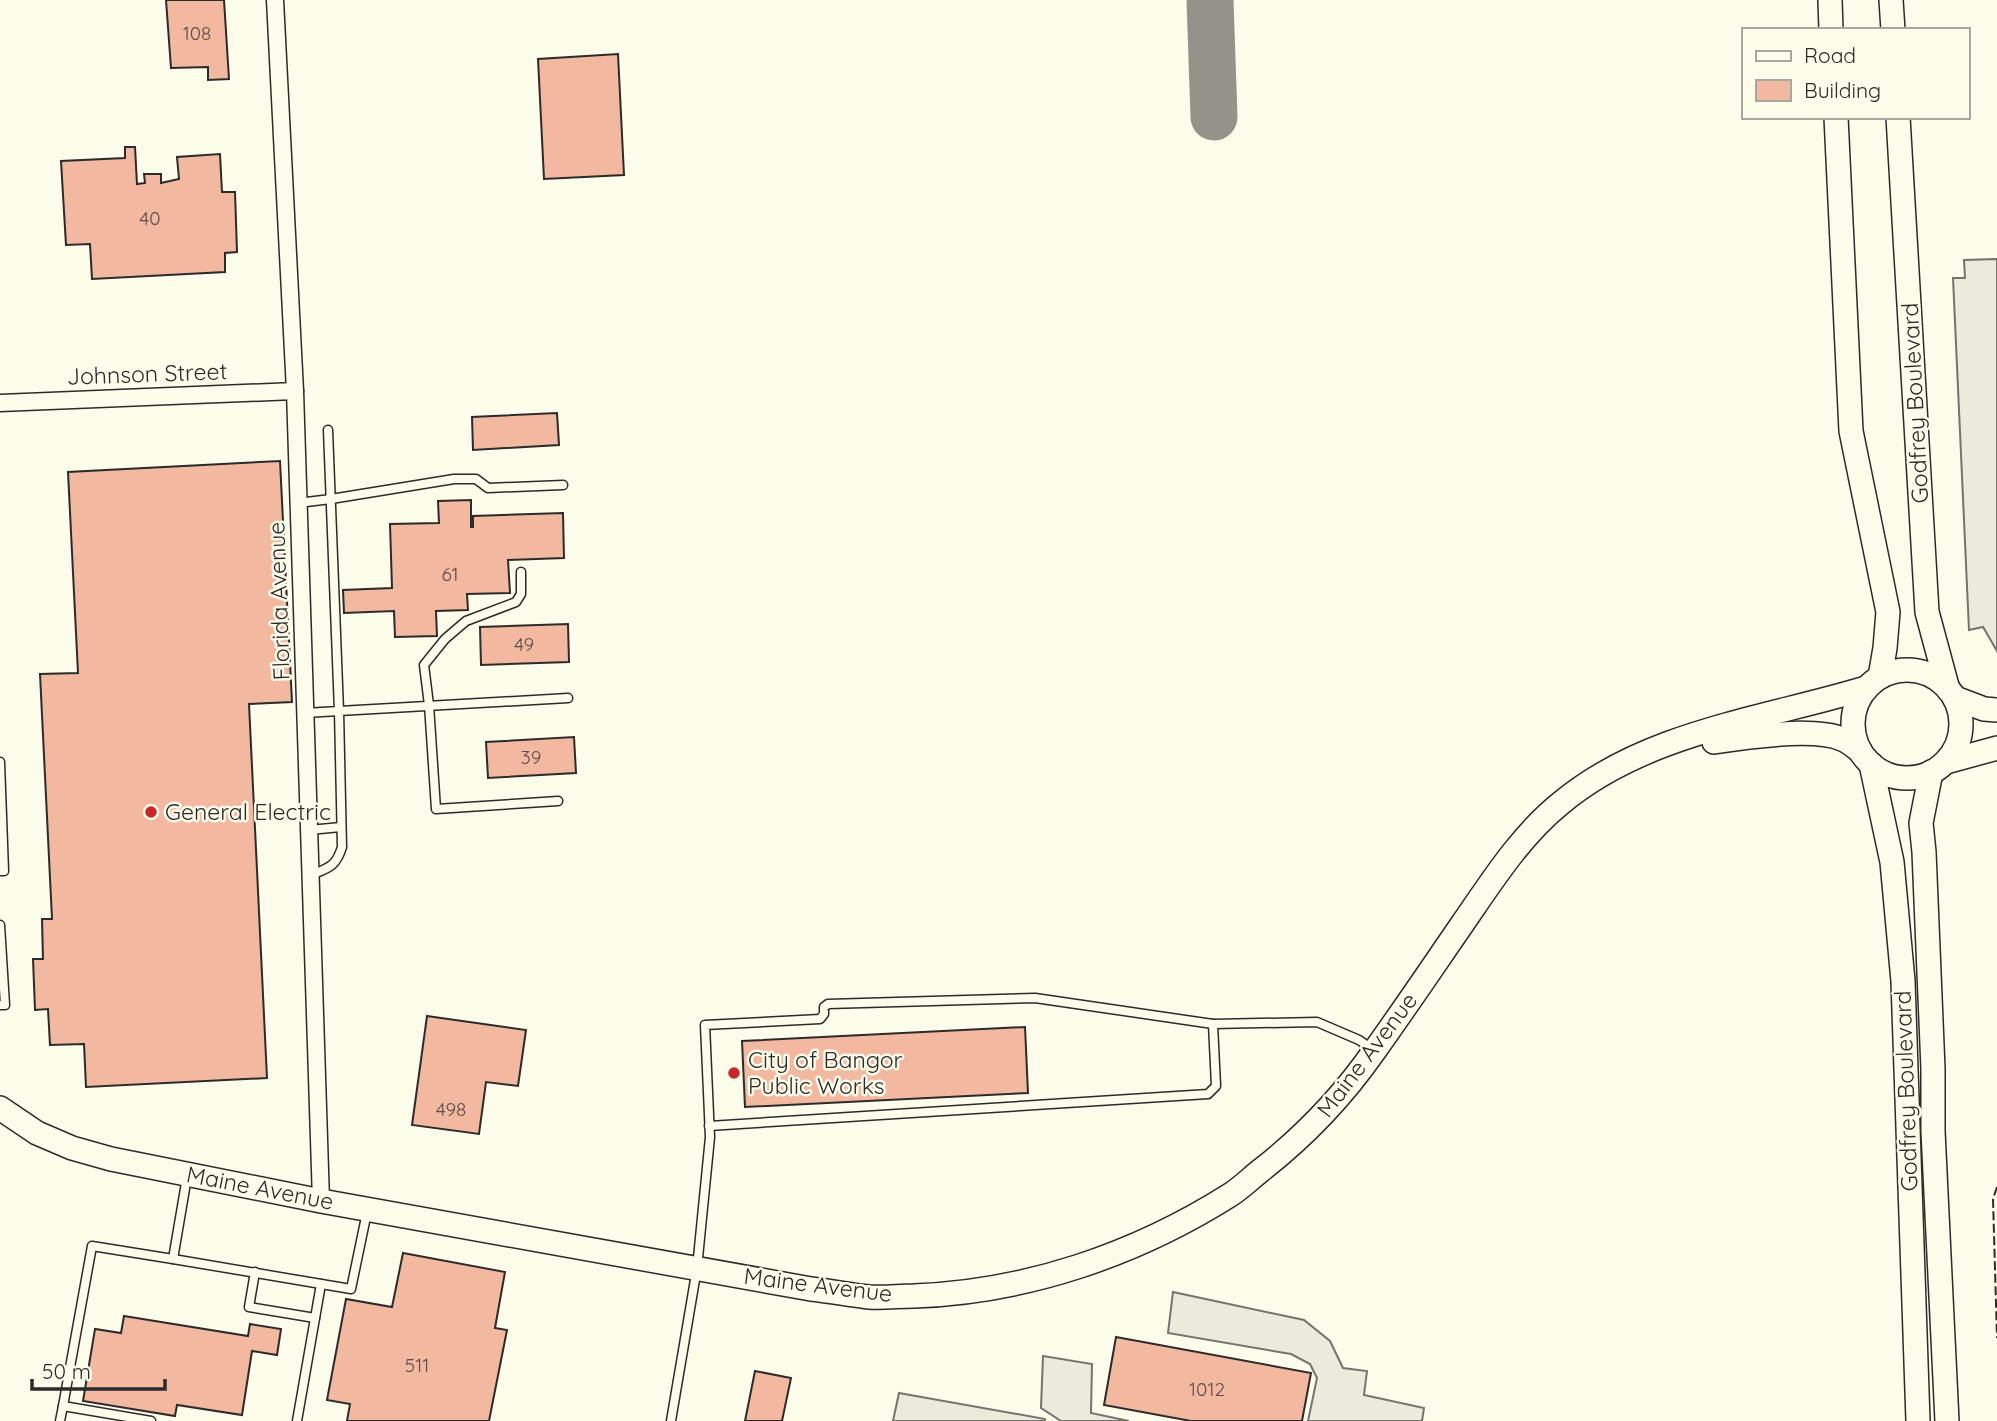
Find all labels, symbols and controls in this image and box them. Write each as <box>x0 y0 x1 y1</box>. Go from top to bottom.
house number: 108 <box>183 21 211 45</box>
legend <box>1742 28 1969 119</box>
text: Road <box>1804 42 1856 68</box>
text: Building <box>1804 77 1881 103</box>
house number: 40 <box>139 206 161 230</box>
street label: Godfrey Boulevard <box>1895 302 1934 504</box>
street label: Johnson Street <box>66 356 228 391</box>
street label: Florida Avenue <box>261 521 296 681</box>
house number: 61 <box>441 562 459 586</box>
house number: 49 <box>514 632 534 656</box>
house number: 39 <box>521 745 541 769</box>
place label: General Electric <box>165 797 331 826</box>
marker: General Electric <box>143 804 159 820</box>
street label: Maine Avenue <box>1310 986 1423 1123</box>
street label: Godfrey Boulevard <box>1888 990 1923 1192</box>
place label: City of Bangor Public Works <box>748 1045 903 1100</box>
marker: City of Bangor Public Works <box>726 1065 742 1081</box>
house number: 498 <box>436 1097 466 1121</box>
street label: Maine Avenue <box>184 1159 336 1216</box>
street label: Maine Avenue <box>742 1261 894 1308</box>
scale bar <box>32 1348 164 1392</box>
house number: 511 <box>405 1353 429 1377</box>
text: 50 m <box>42 1358 91 1384</box>
house number: 1012 <box>1189 1377 1225 1401</box>

